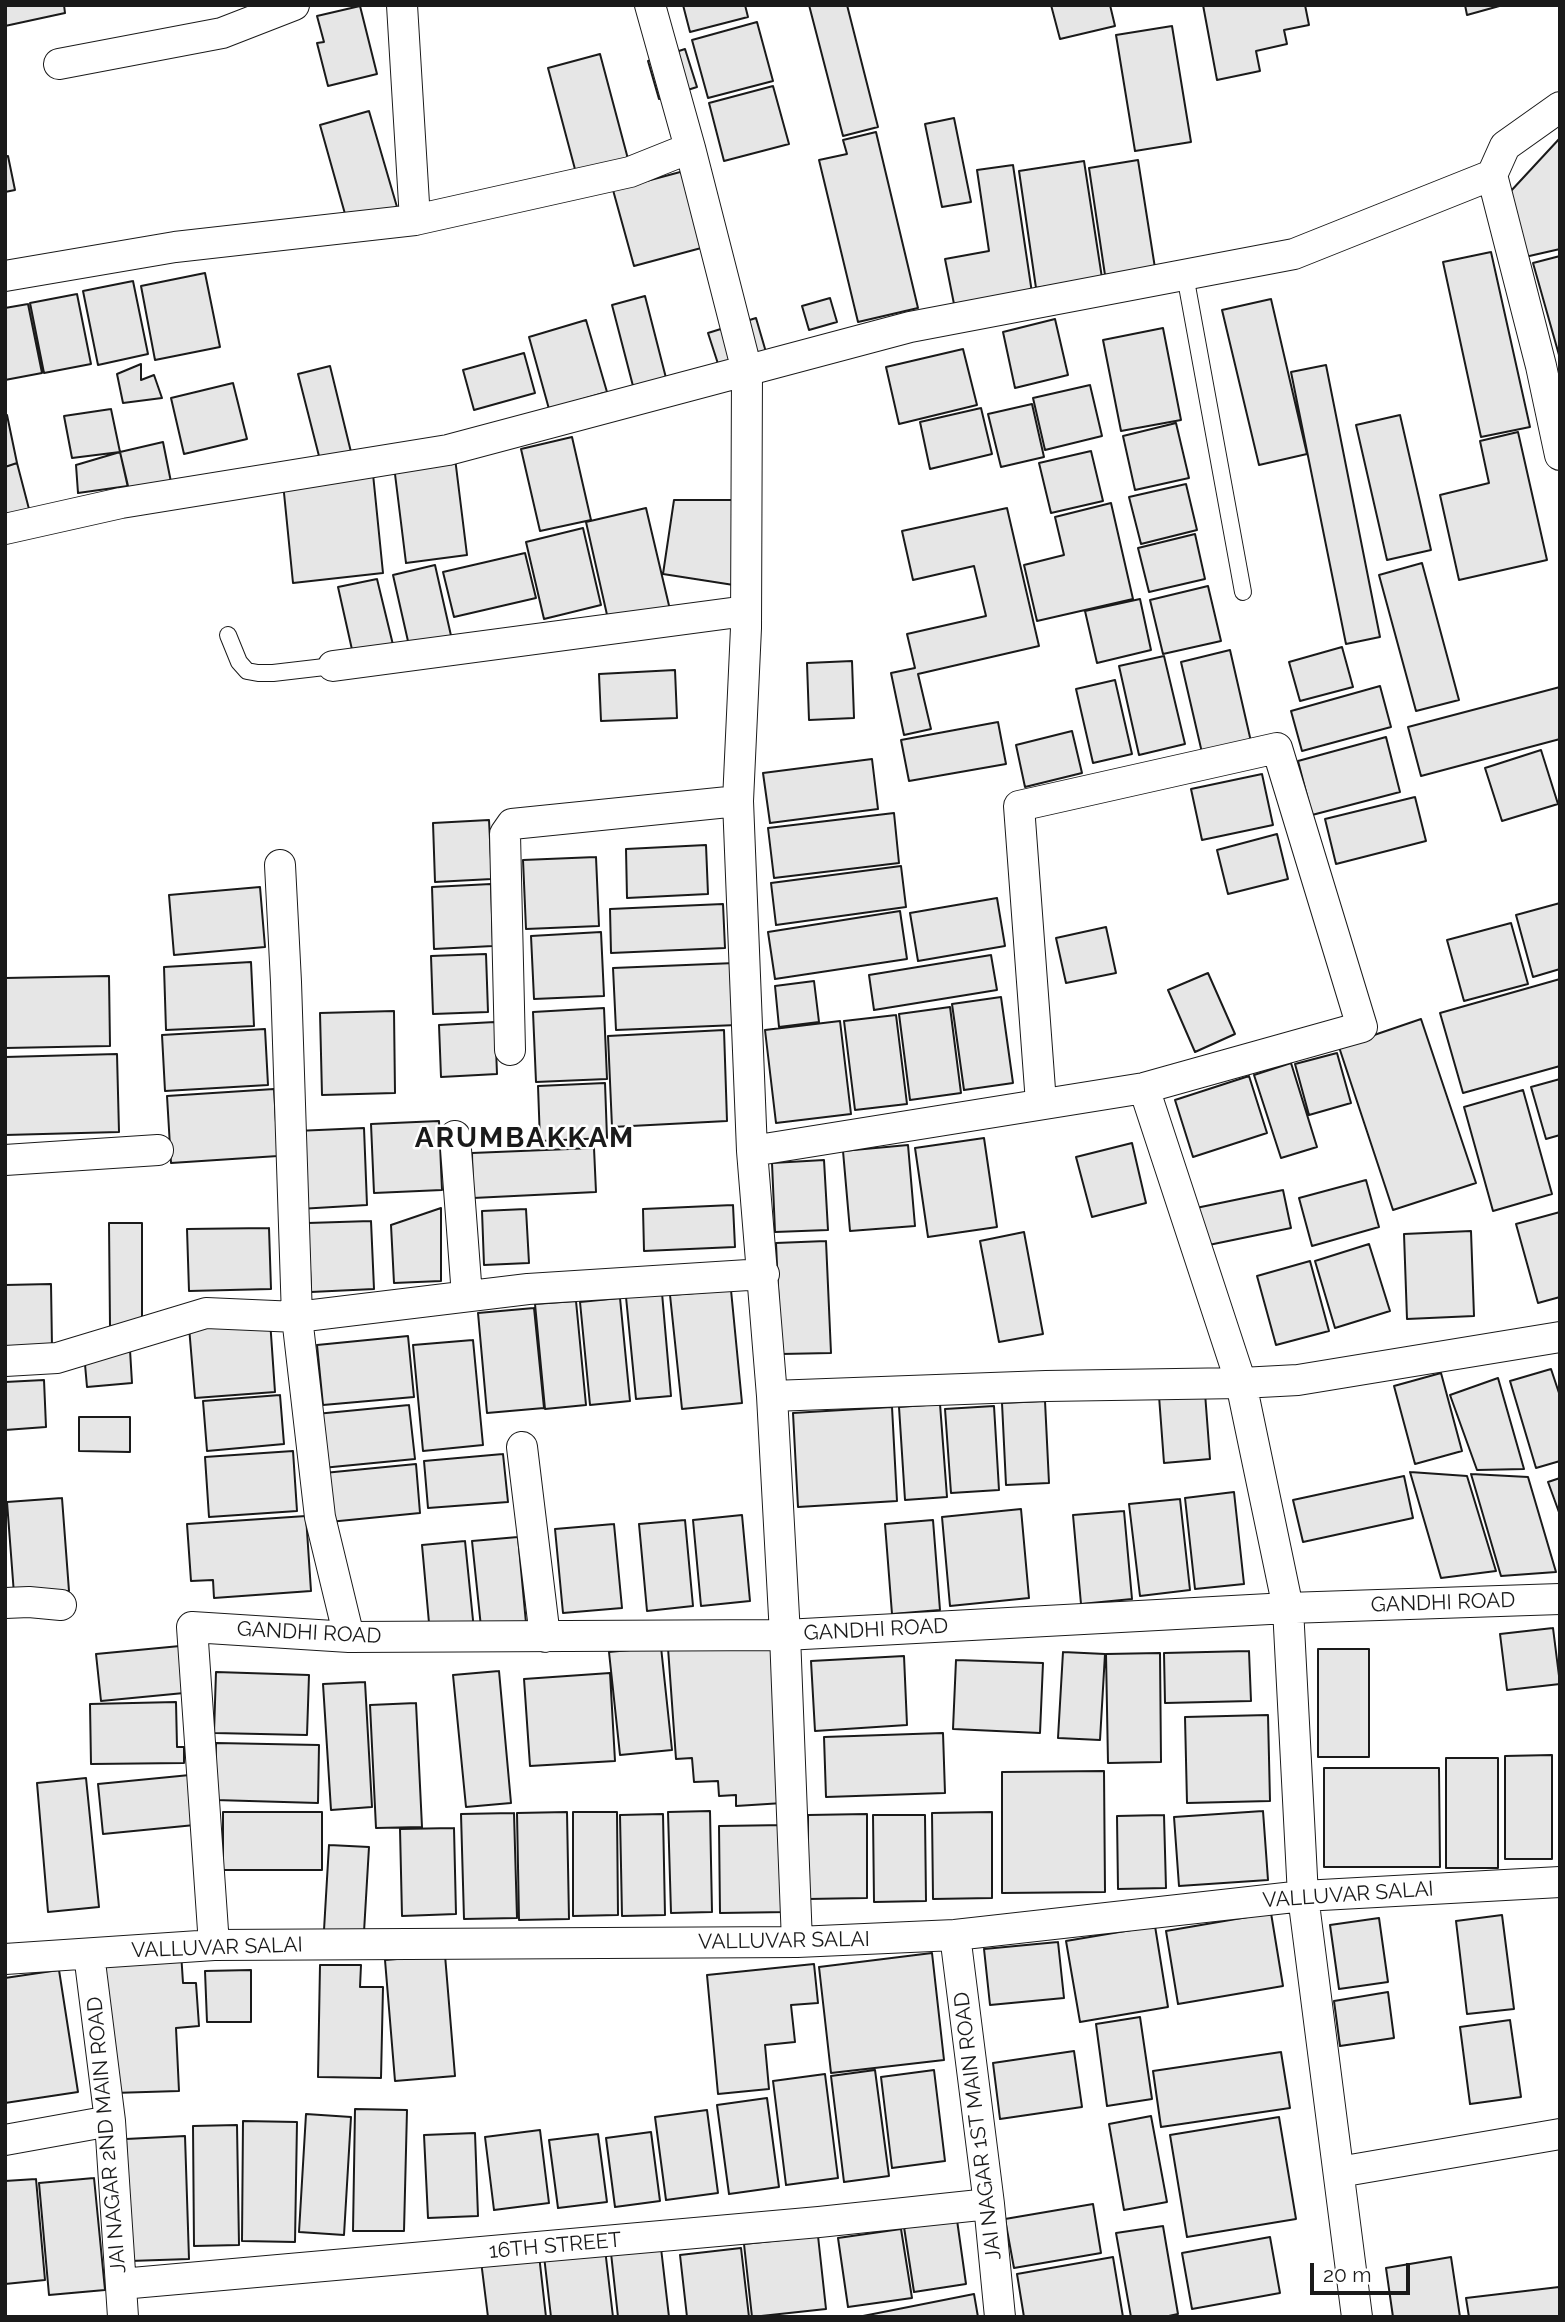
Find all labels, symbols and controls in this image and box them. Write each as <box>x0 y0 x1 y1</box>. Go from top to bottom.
district label: ARUMBAKKAM <box>416 1122 634 1156</box>
street label: GANDHI ROAD <box>1370 1588 1516 1618</box>
street label: GANDHI ROAD <box>803 1614 949 1646</box>
street label: GANDHI ROAD <box>236 1617 382 1649</box>
street label: VALLUVAR SALAI <box>1262 1876 1434 1914</box>
street label: VALLUVAR SALAI <box>698 1927 870 1955</box>
street label: VALLUVAR SALAI <box>131 1932 303 1964</box>
street label: JAI NAGAR 1ST MAIN ROAD <box>949 1990 1007 2262</box>
street label: JAI NAGAR 2ND MAIN ROAD <box>82 1996 132 2274</box>
street label: 16TH STREET <box>488 2228 622 2264</box>
scale bar <box>1313 2248 1413 2292</box>
text: 20 m <box>1323 2262 1371 2287</box>

